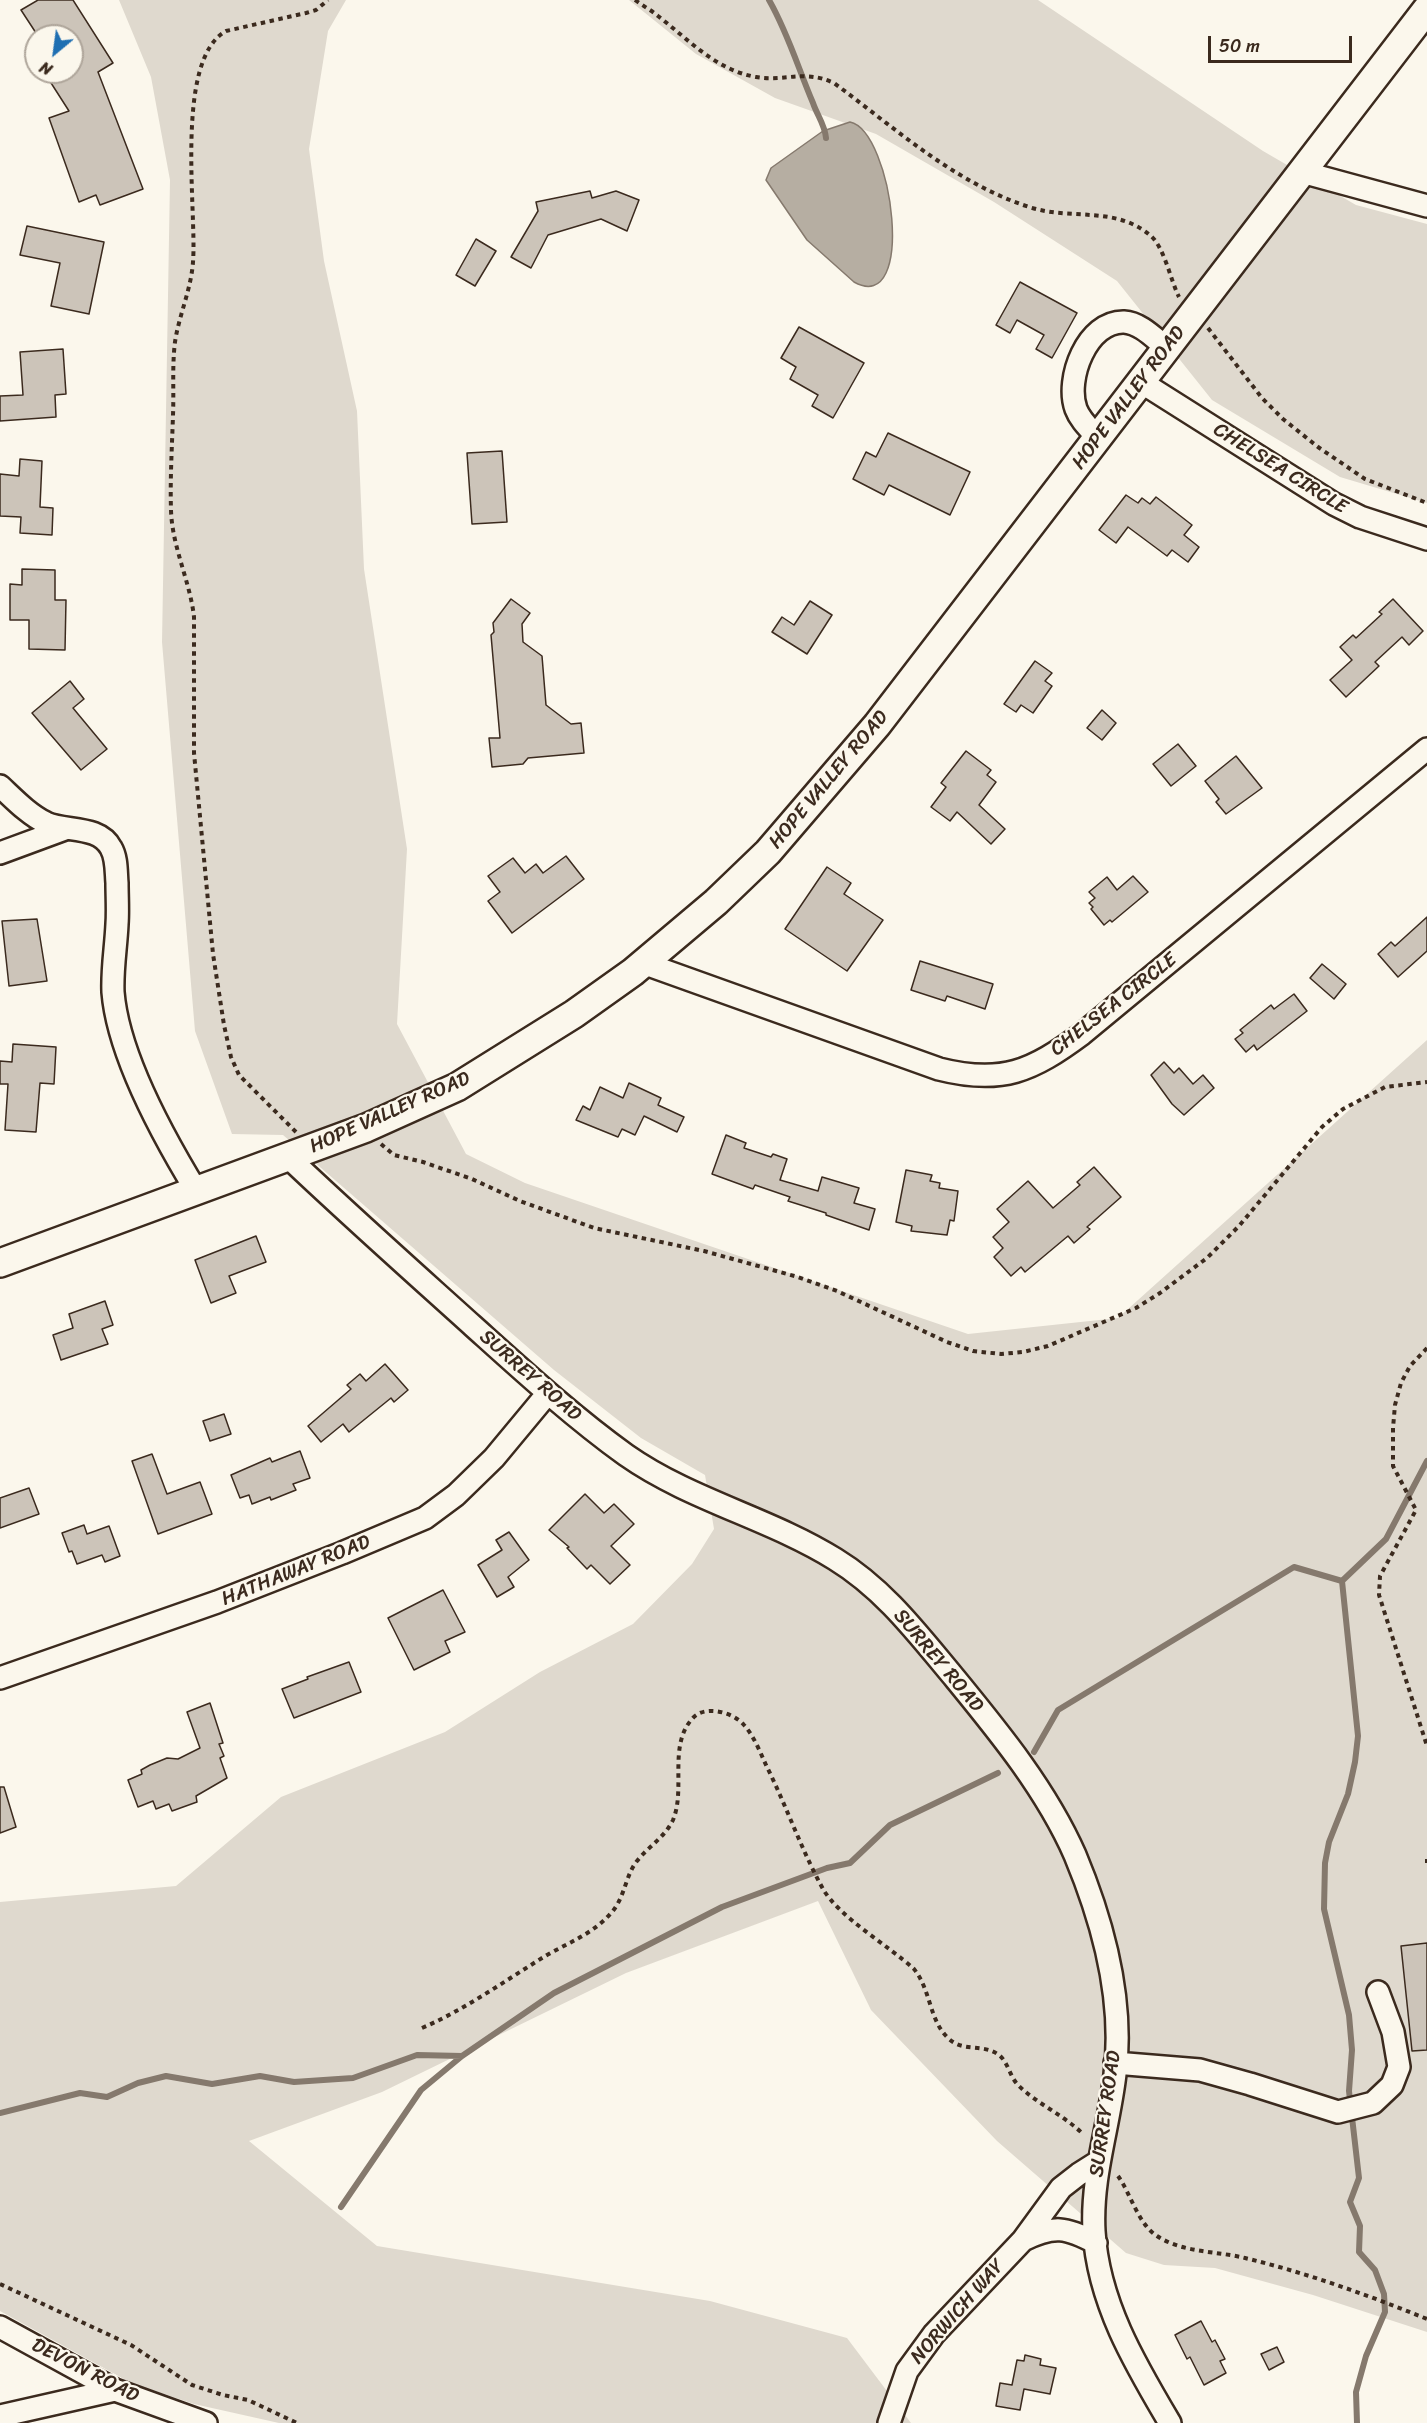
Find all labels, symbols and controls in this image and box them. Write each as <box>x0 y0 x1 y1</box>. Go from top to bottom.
north arrow <box>24 24 84 84</box>
scale bar <box>1211 24 1355 62</box>
text: 50 m <box>1219 30 1260 62</box>
text: N <box>34 53 58 84</box>
street label: HOPE VALLEY ROAD <box>1067 322 1191 474</box>
street label: CHELSEA CIRCLE <box>1208 418 1352 520</box>
street label: HOPE VALLEY ROAD <box>764 706 894 854</box>
street label: CHELSEA CIRCLE <box>1046 948 1182 1062</box>
street label: HOPE VALLEY ROAD <box>306 1067 474 1159</box>
street label: SURREY ROAD <box>474 1325 586 1427</box>
street label: HATHAWAY ROAD <box>218 1530 374 1612</box>
street label: SURREY ROAD <box>888 1605 988 1717</box>
street label: SURREY ROAD <box>1085 2049 1127 2179</box>
street label: NORWICH WAY <box>906 2255 1010 2369</box>
street label: DEVON ROAD <box>27 2334 143 2408</box>

